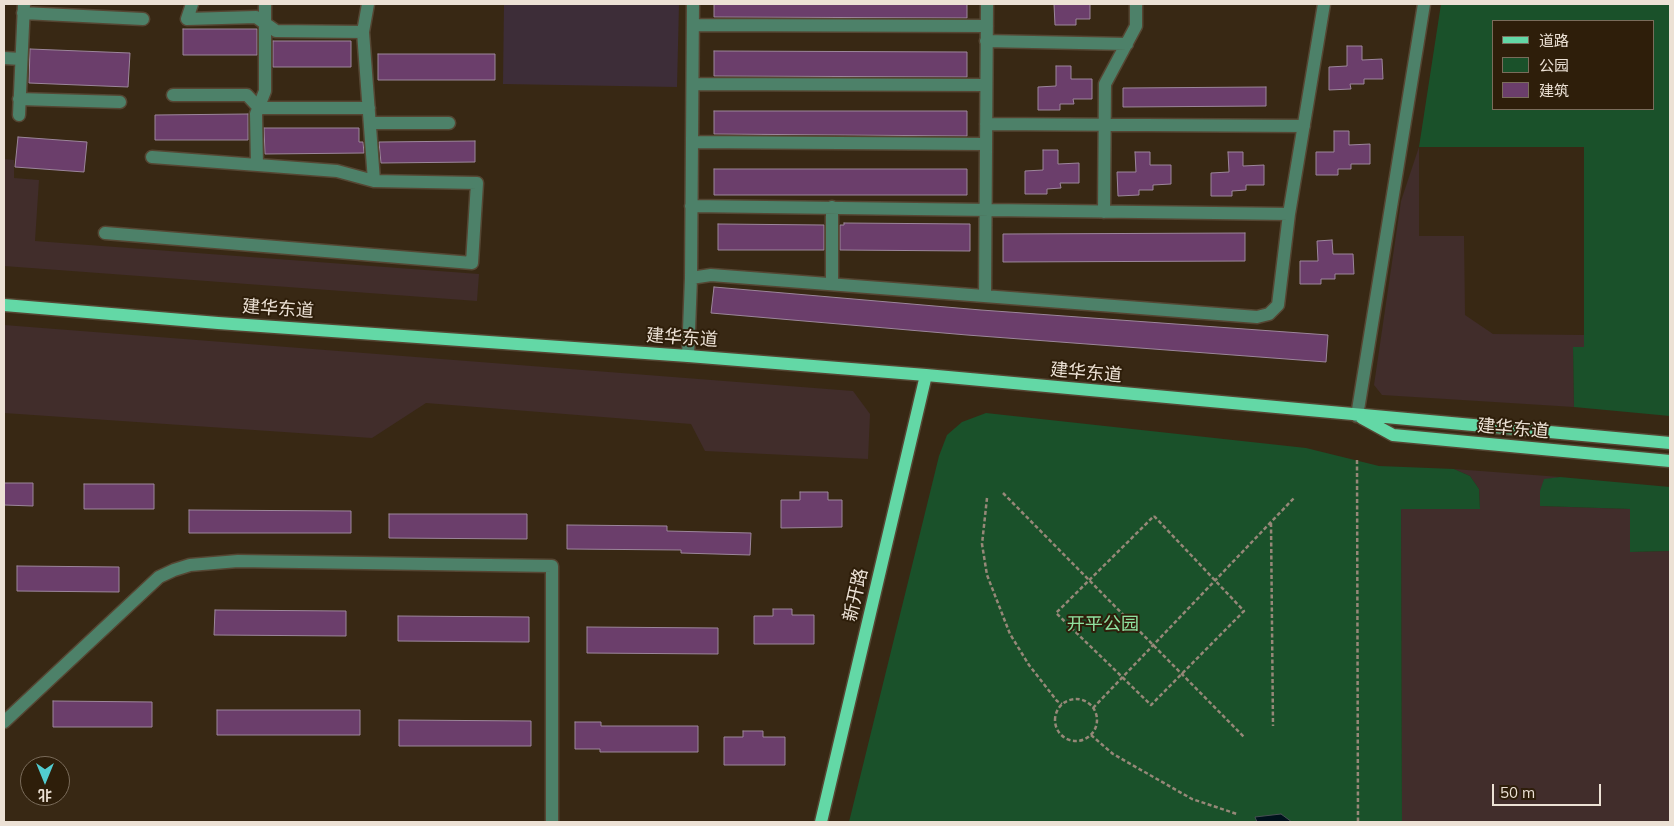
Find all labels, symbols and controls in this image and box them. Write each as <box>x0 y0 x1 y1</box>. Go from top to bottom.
legend <box>1492 20 1654 110</box>
text: 道路 <box>1539 31 1569 50</box>
text: 公园 <box>1539 56 1569 75</box>
text: 建筑 <box>1539 81 1569 100</box>
street label: 建华东道 <box>241 296 315 322</box>
street label: 建华东道 <box>645 325 719 351</box>
street label: 建华东道 <box>1049 359 1123 387</box>
street label: 建华东道 <box>1476 415 1550 443</box>
street label: 新开路 <box>839 566 873 624</box>
park label: 开平公园 <box>1067 614 1139 636</box>
north arrow <box>20 756 70 806</box>
scale bar <box>1494 774 1603 806</box>
text: 50 m <box>1500 783 1535 802</box>
text: 北 <box>38 786 52 804</box>

